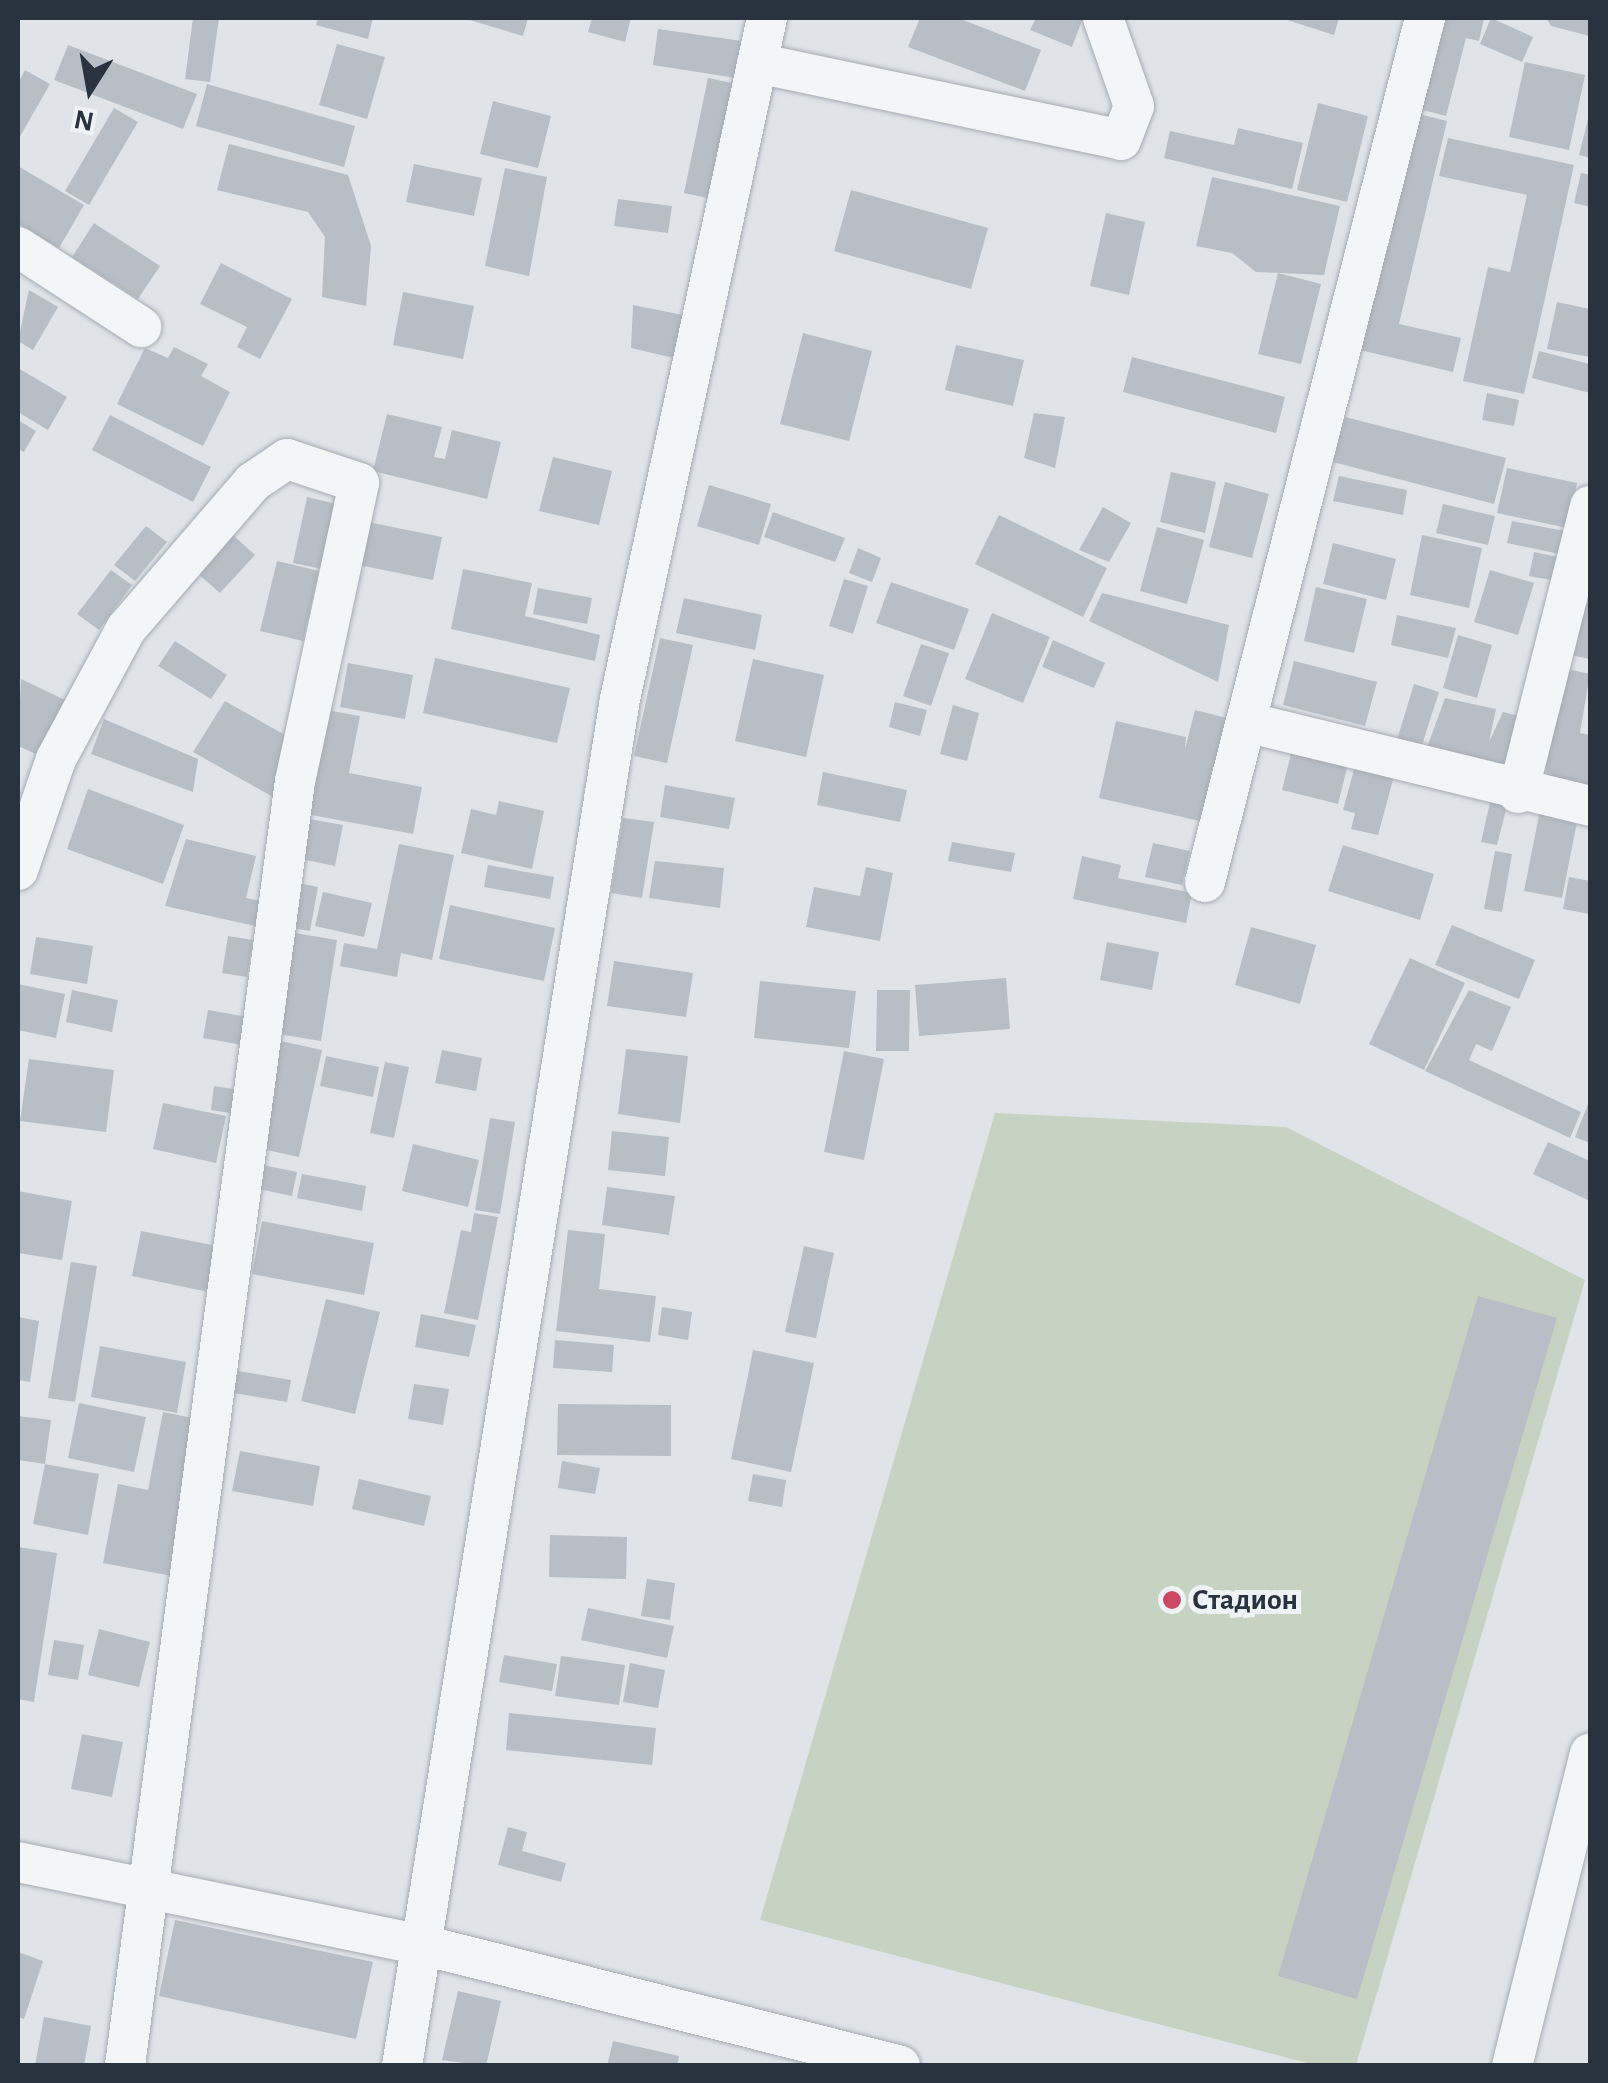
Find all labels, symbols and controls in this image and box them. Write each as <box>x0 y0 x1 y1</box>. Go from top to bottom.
north arrow <box>40 40 140 140</box>
text: N <box>72 104 97 135</box>
place label: Стадион <box>1192 1582 1298 1618</box>
marker: Стадион <box>1161 1589 1183 1611</box>

